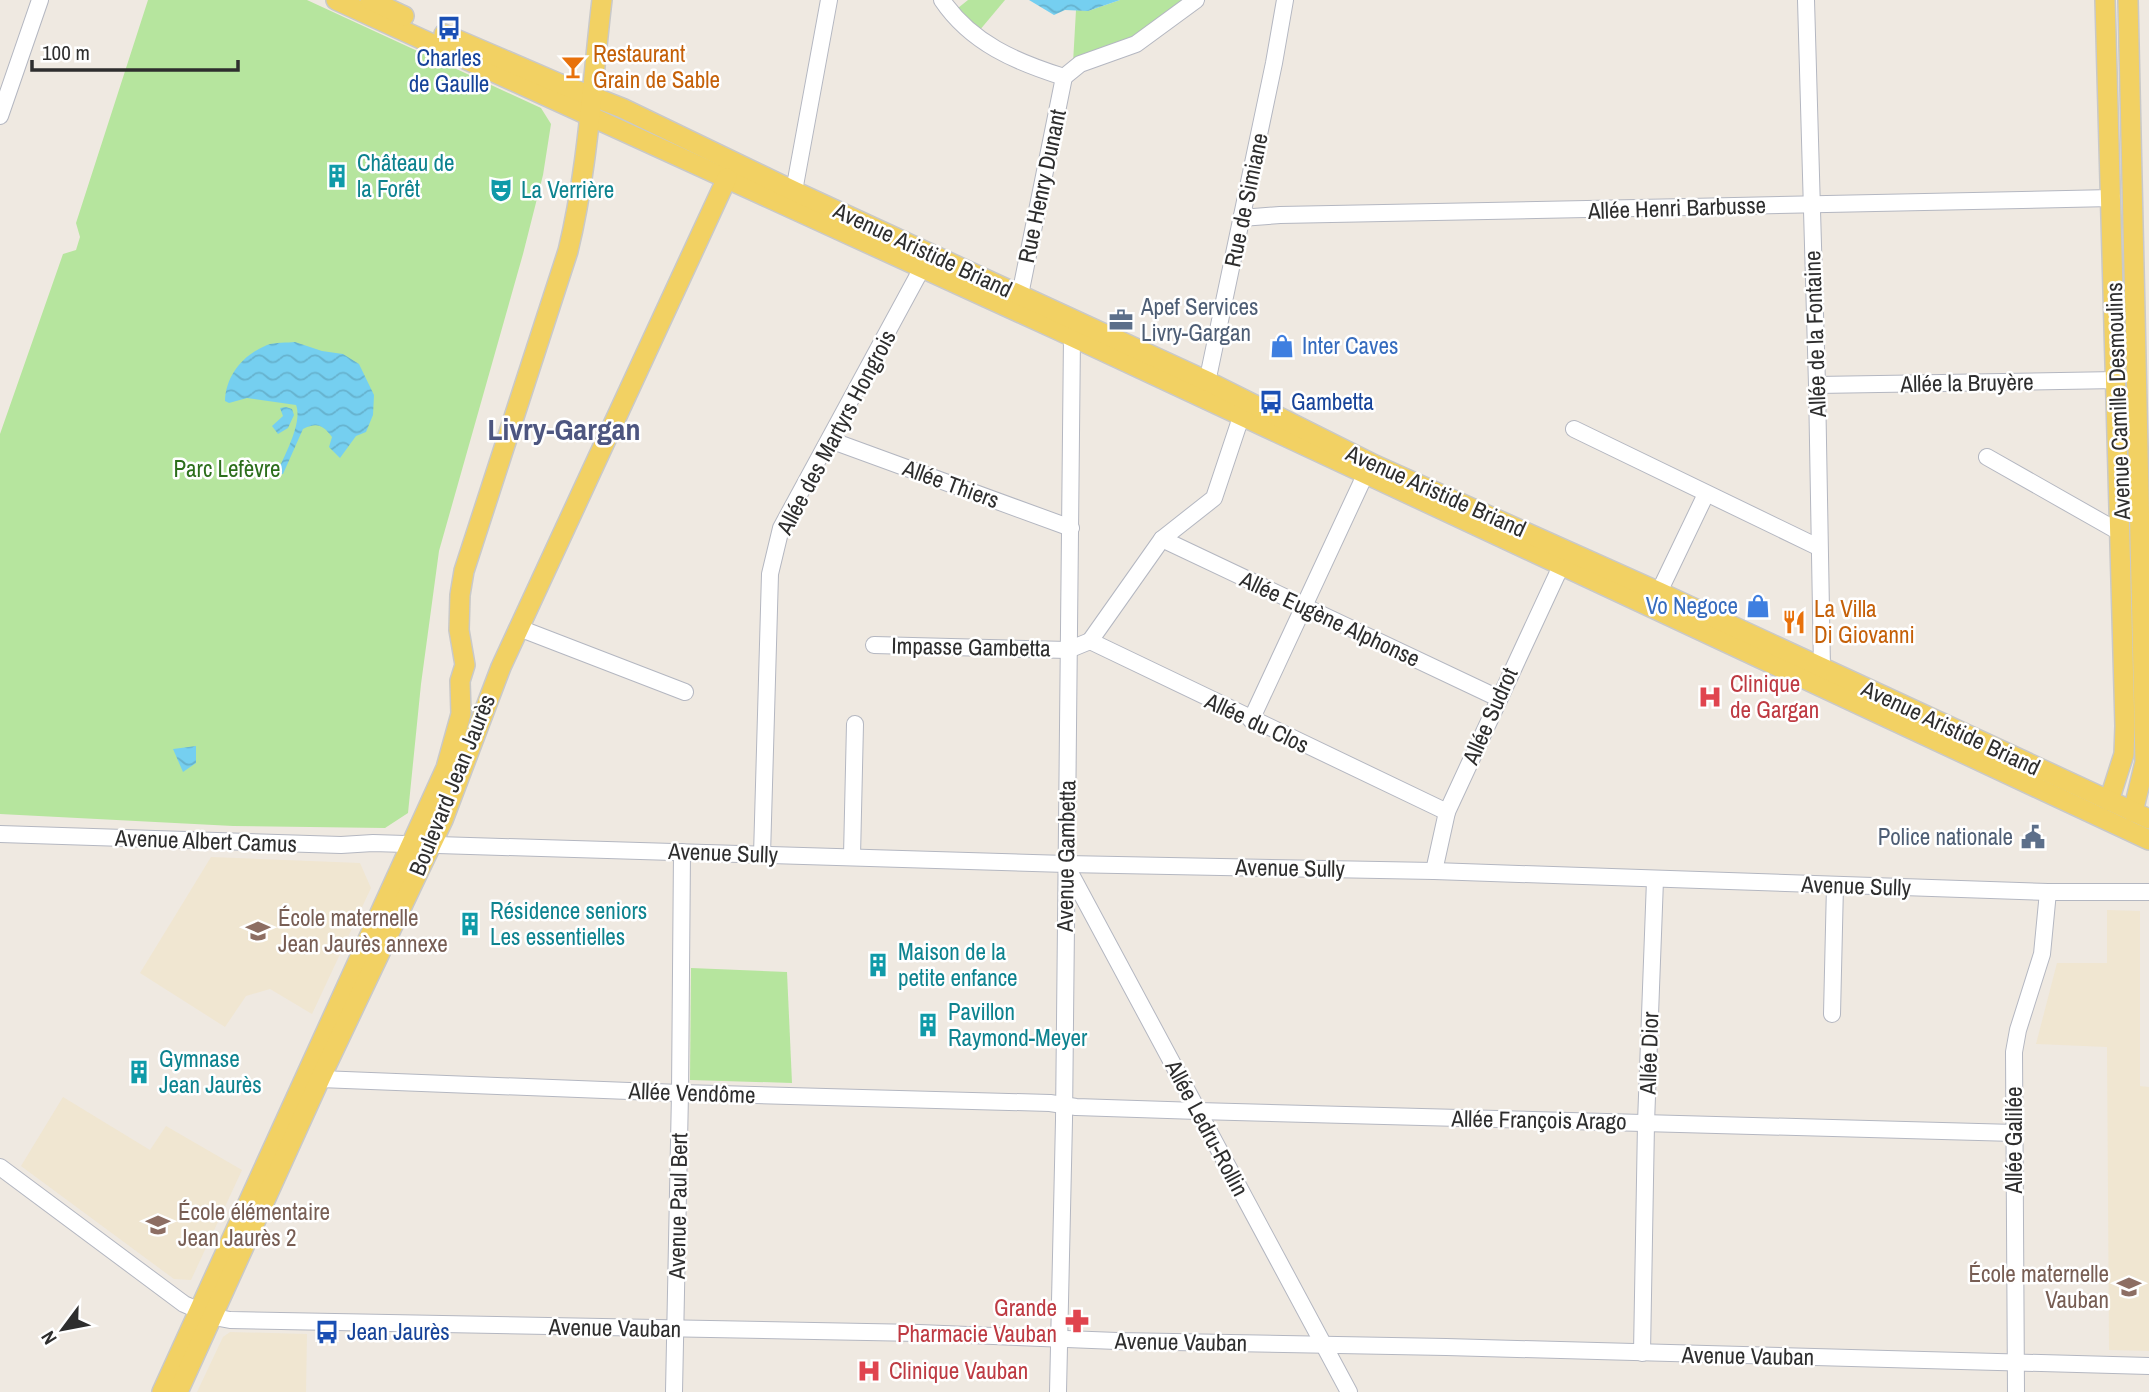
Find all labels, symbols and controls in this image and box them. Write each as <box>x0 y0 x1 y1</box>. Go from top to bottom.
bus stop icon: Charles de Gaulle <box>435 14 463 42</box>
scale bar <box>32 28 238 72</box>
text: 100 m <box>42 38 90 67</box>
place label: Restaurant Grain de Sable <box>593 38 720 95</box>
place label: Charles de Gaulle <box>409 42 489 99</box>
bar icon: Restaurant Grain de Sable <box>559 53 587 81</box>
street label: Rue Henry Dunant <box>1010 106 1073 266</box>
street label: Rue de Simiane <box>1216 130 1275 270</box>
place label: Château de la Forêt <box>357 147 455 204</box>
building icon: Château de la Forêt <box>323 162 351 190</box>
place label: La Verrière <box>521 174 614 205</box>
theatre icon: La Verrière <box>487 176 515 204</box>
street label: Allée Henri Barbusse <box>1586 189 1767 226</box>
street label: Avenue Aristide Briand <box>828 194 1018 305</box>
street label: Allée de la Fontaine <box>1796 250 1833 419</box>
street label: Avenue Camille Desmoulins <box>2098 282 2137 521</box>
place label: Apef Services Livry-Gargan <box>1140 291 1258 348</box>
office icon: Apef Services Livry-Gargan <box>1107 306 1135 334</box>
street label: Allée des Martyrs Hongrois <box>768 324 903 540</box>
place label: Inter Caves <box>1302 330 1398 361</box>
shop icon: Inter Caves <box>1268 332 1296 360</box>
street label: Allée la Bruyère <box>1899 366 2034 399</box>
place label: Gambetta <box>1291 386 1374 417</box>
bus stop icon: Gambetta <box>1257 388 1285 416</box>
district label: Livry-Gargan <box>487 409 641 449</box>
street label: Avenue Aristide Briand <box>1341 437 1531 544</box>
street label: Allée Thiers <box>898 451 1004 515</box>
park label: Parc Lefèvre <box>174 453 280 484</box>
street label: Allée Eugène Alphonse <box>1234 563 1425 674</box>
place label: Vo Negoce <box>1646 590 1738 621</box>
shop icon: Vo Negoce <box>1744 592 1772 620</box>
place label: La Villa Di Giovanni <box>1814 593 1915 650</box>
restaurant icon: La Villa Di Giovanni <box>1780 608 1808 636</box>
street label: Impasse Gambetta <box>891 630 1051 663</box>
street label: Allée Sudrot <box>1454 663 1525 770</box>
place label: Clinique de Gargan <box>1730 668 1819 725</box>
street label: Avenue Aristide Briand <box>1856 672 2046 783</box>
hospital icon: Clinique de Gargan <box>1696 683 1724 711</box>
street label: Allée du Clos <box>1199 685 1314 760</box>
street label: Boulevard Jean Jaurès <box>401 690 502 880</box>
street label: Avenue Gambetta <box>1049 779 1082 933</box>
place label: Police nationale <box>1878 821 2013 852</box>
street label: Avenue Albert Camus <box>113 822 298 859</box>
public building icon: Police nationale <box>2019 823 2047 851</box>
street label: Avenue Sully <box>667 835 779 870</box>
street label: Avenue Sully <box>1234 851 1346 884</box>
street label: Avenue Sully <box>1800 868 1912 903</box>
place label: Résidence seniors Les essentielles <box>490 895 647 952</box>
place label: École maternelle Jean Jaurès annexe <box>278 902 448 959</box>
building icon: Résidence seniors Les essentielles <box>456 910 484 938</box>
school or university icon: École maternelle Jean Jaurès annexe <box>244 917 272 945</box>
place label: Maison de la petite enfance <box>898 936 1018 993</box>
building icon: Maison de la petite enfance <box>864 951 892 979</box>
place label: Pavillon Raymond-Meyer <box>948 996 1088 1053</box>
street label: Allée Dior <box>1632 1010 1665 1096</box>
building icon: Pavillon Raymond-Meyer <box>914 1011 942 1039</box>
place label: Gymnase Jean Jaurès <box>159 1043 262 1100</box>
street label: Allée Ledru-Rollin <box>1158 1053 1256 1201</box>
building icon: Gymnase Jean Jaurès <box>125 1058 153 1086</box>
street label: Allée Vendôme <box>627 1075 756 1110</box>
street label: Allée Galilée <box>1998 1087 2029 1194</box>
street label: Allée François Arago <box>1450 1102 1627 1137</box>
street label: Avenue Paul Bert <box>661 1132 694 1280</box>
place label: École élémentaire Jean Jaurès 2 <box>178 1196 330 1253</box>
school or university icon: École élémentaire Jean Jaurès 2 <box>144 1211 172 1239</box>
place label: École maternelle Vauban <box>1969 1258 2109 1315</box>
school or university icon: École maternelle Vauban <box>2115 1273 2143 1301</box>
place label: Grande Pharmacie Vauban <box>897 1292 1057 1349</box>
north arrow <box>28 1294 98 1364</box>
pharmacy icon: Grande Pharmacie Vauban <box>1063 1307 1091 1335</box>
street label: Avenue Vauban <box>547 1311 682 1344</box>
place label: Jean Jaurès <box>347 1316 450 1347</box>
bus stop icon: Jean Jaurès <box>313 1318 341 1346</box>
street label: Avenue Vauban <box>1113 1325 1248 1358</box>
text: N <box>35 1326 63 1350</box>
street label: Avenue Vauban <box>1680 1339 1815 1372</box>
place label: Clinique Vauban <box>889 1355 1028 1386</box>
hospital icon: Clinique Vauban <box>855 1357 883 1385</box>

